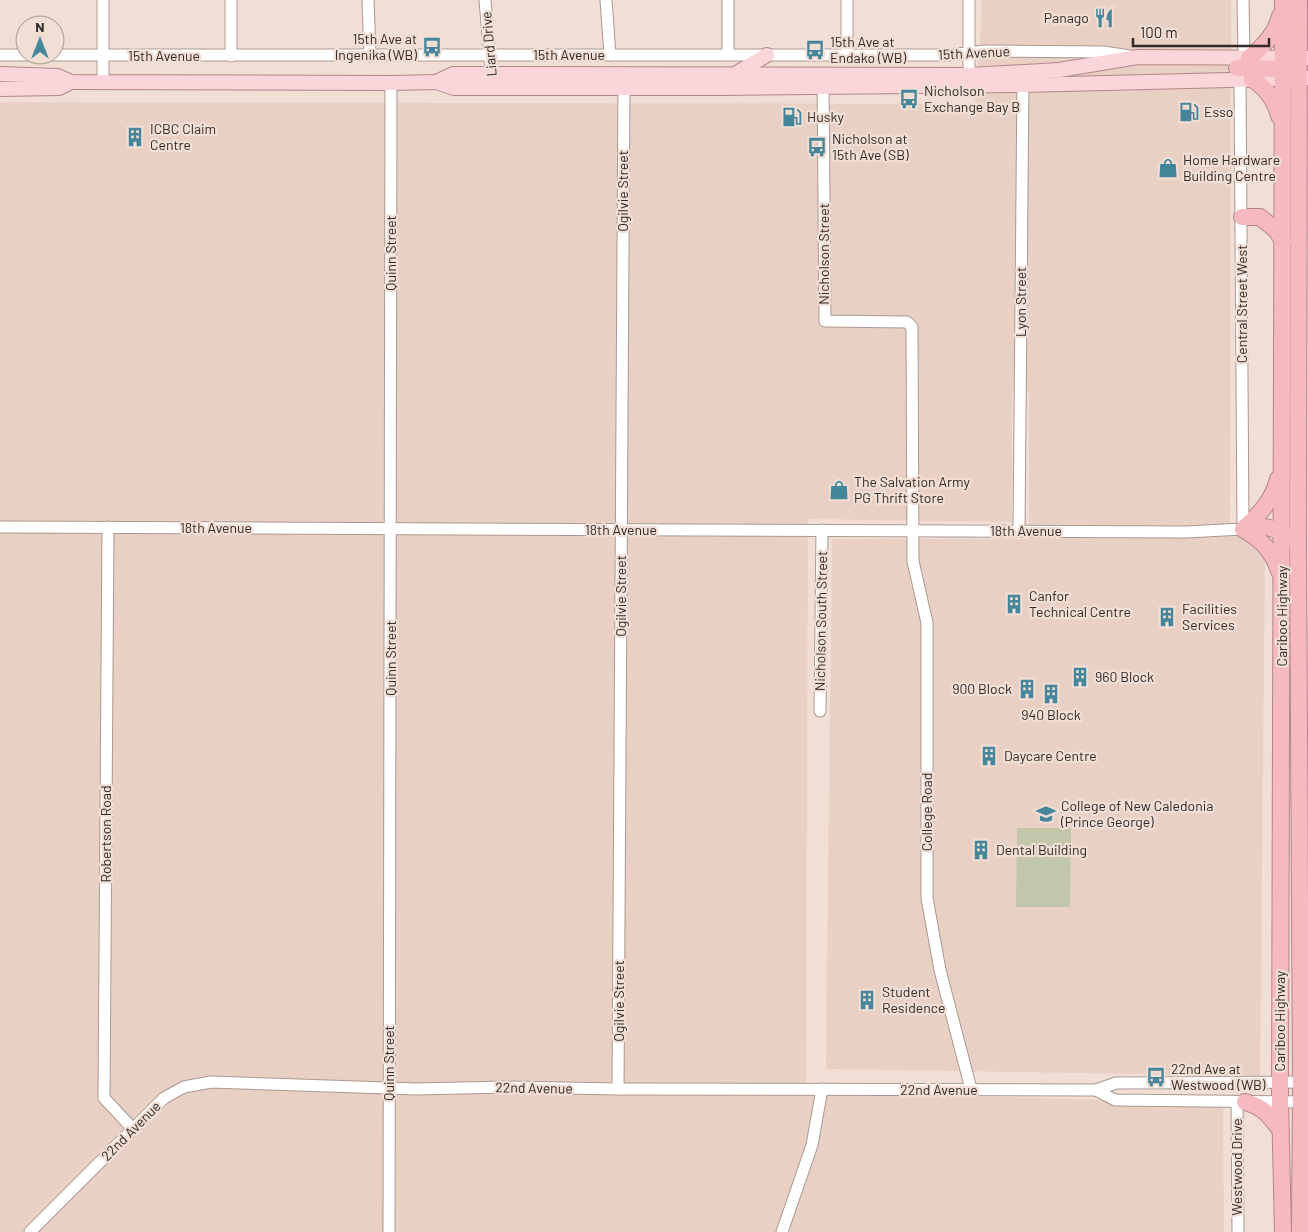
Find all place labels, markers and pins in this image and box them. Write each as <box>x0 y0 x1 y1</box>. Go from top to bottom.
restaurant icon: Panago <box>1093 7 1115 29</box>
place label: Panago <box>1044 9 1089 26</box>
place label: 15th Ave at Ingenika (WB) <box>335 30 417 63</box>
place label: 15th Ave at Endako (WB) <box>830 33 906 66</box>
bus stop icon: 15th Ave at Ingenika (WB) <box>421 36 443 58</box>
bus stop icon: 15th Ave at Endako (WB) <box>804 39 826 61</box>
place label: Nicholson Exchange Bay B <box>924 82 1020 115</box>
bus stop icon: Nicholson Exchange Bay B <box>898 88 920 110</box>
fuel station icon: Esso <box>1178 101 1200 123</box>
place label: Esso <box>1204 103 1233 120</box>
fuel station icon: Husky <box>781 106 803 128</box>
place label: Husky <box>807 108 844 125</box>
place label: ICBC Claim Centre <box>150 120 216 153</box>
building icon: ICBC Claim Centre <box>124 126 146 148</box>
place label: Nicholson at 15th Ave (SB) <box>832 130 909 163</box>
bus stop icon: Nicholson at 15th Ave (SB) <box>806 136 828 158</box>
place label: Home Hardware Building Centre <box>1183 151 1280 184</box>
shop icon: Home Hardware Building Centre <box>1157 157 1179 179</box>
place label: The Salvation Army PG Thrift Store <box>854 473 970 506</box>
shop icon: The Salvation Army PG Thrift Store <box>828 479 850 501</box>
place label: Canfor Technical Centre <box>1029 587 1131 620</box>
building icon: Canfor Technical Centre <box>1003 593 1025 615</box>
place label: Facilities Services <box>1182 600 1237 633</box>
building icon: Facilities Services <box>1156 606 1178 628</box>
building icon: 960 Block <box>1069 666 1091 688</box>
place label: 960 Block <box>1095 668 1154 685</box>
building icon: 900 Block <box>1016 678 1038 700</box>
place label: 900 Block <box>952 680 1012 697</box>
building icon: 940 Block <box>1040 683 1062 705</box>
place label: 940 Block <box>1021 706 1081 723</box>
building icon: Daycare Centre <box>978 745 1000 767</box>
place label: Daycare Centre <box>1004 747 1097 764</box>
place label: College of New Caledonia (Prince George) <box>1060 797 1214 830</box>
school or university icon: College of New Caledonia (Prince George) <box>1035 803 1057 825</box>
building icon: Dental Building <box>970 839 992 861</box>
place label: Dental Building <box>996 841 1087 858</box>
place label: Student Residence <box>882 983 945 1016</box>
building icon: Student Residence <box>856 989 878 1011</box>
place label: 22nd Ave at Westwood (WB) <box>1171 1060 1266 1093</box>
bus stop icon: 22nd Ave at Westwood (WB) <box>1145 1066 1167 1088</box>

